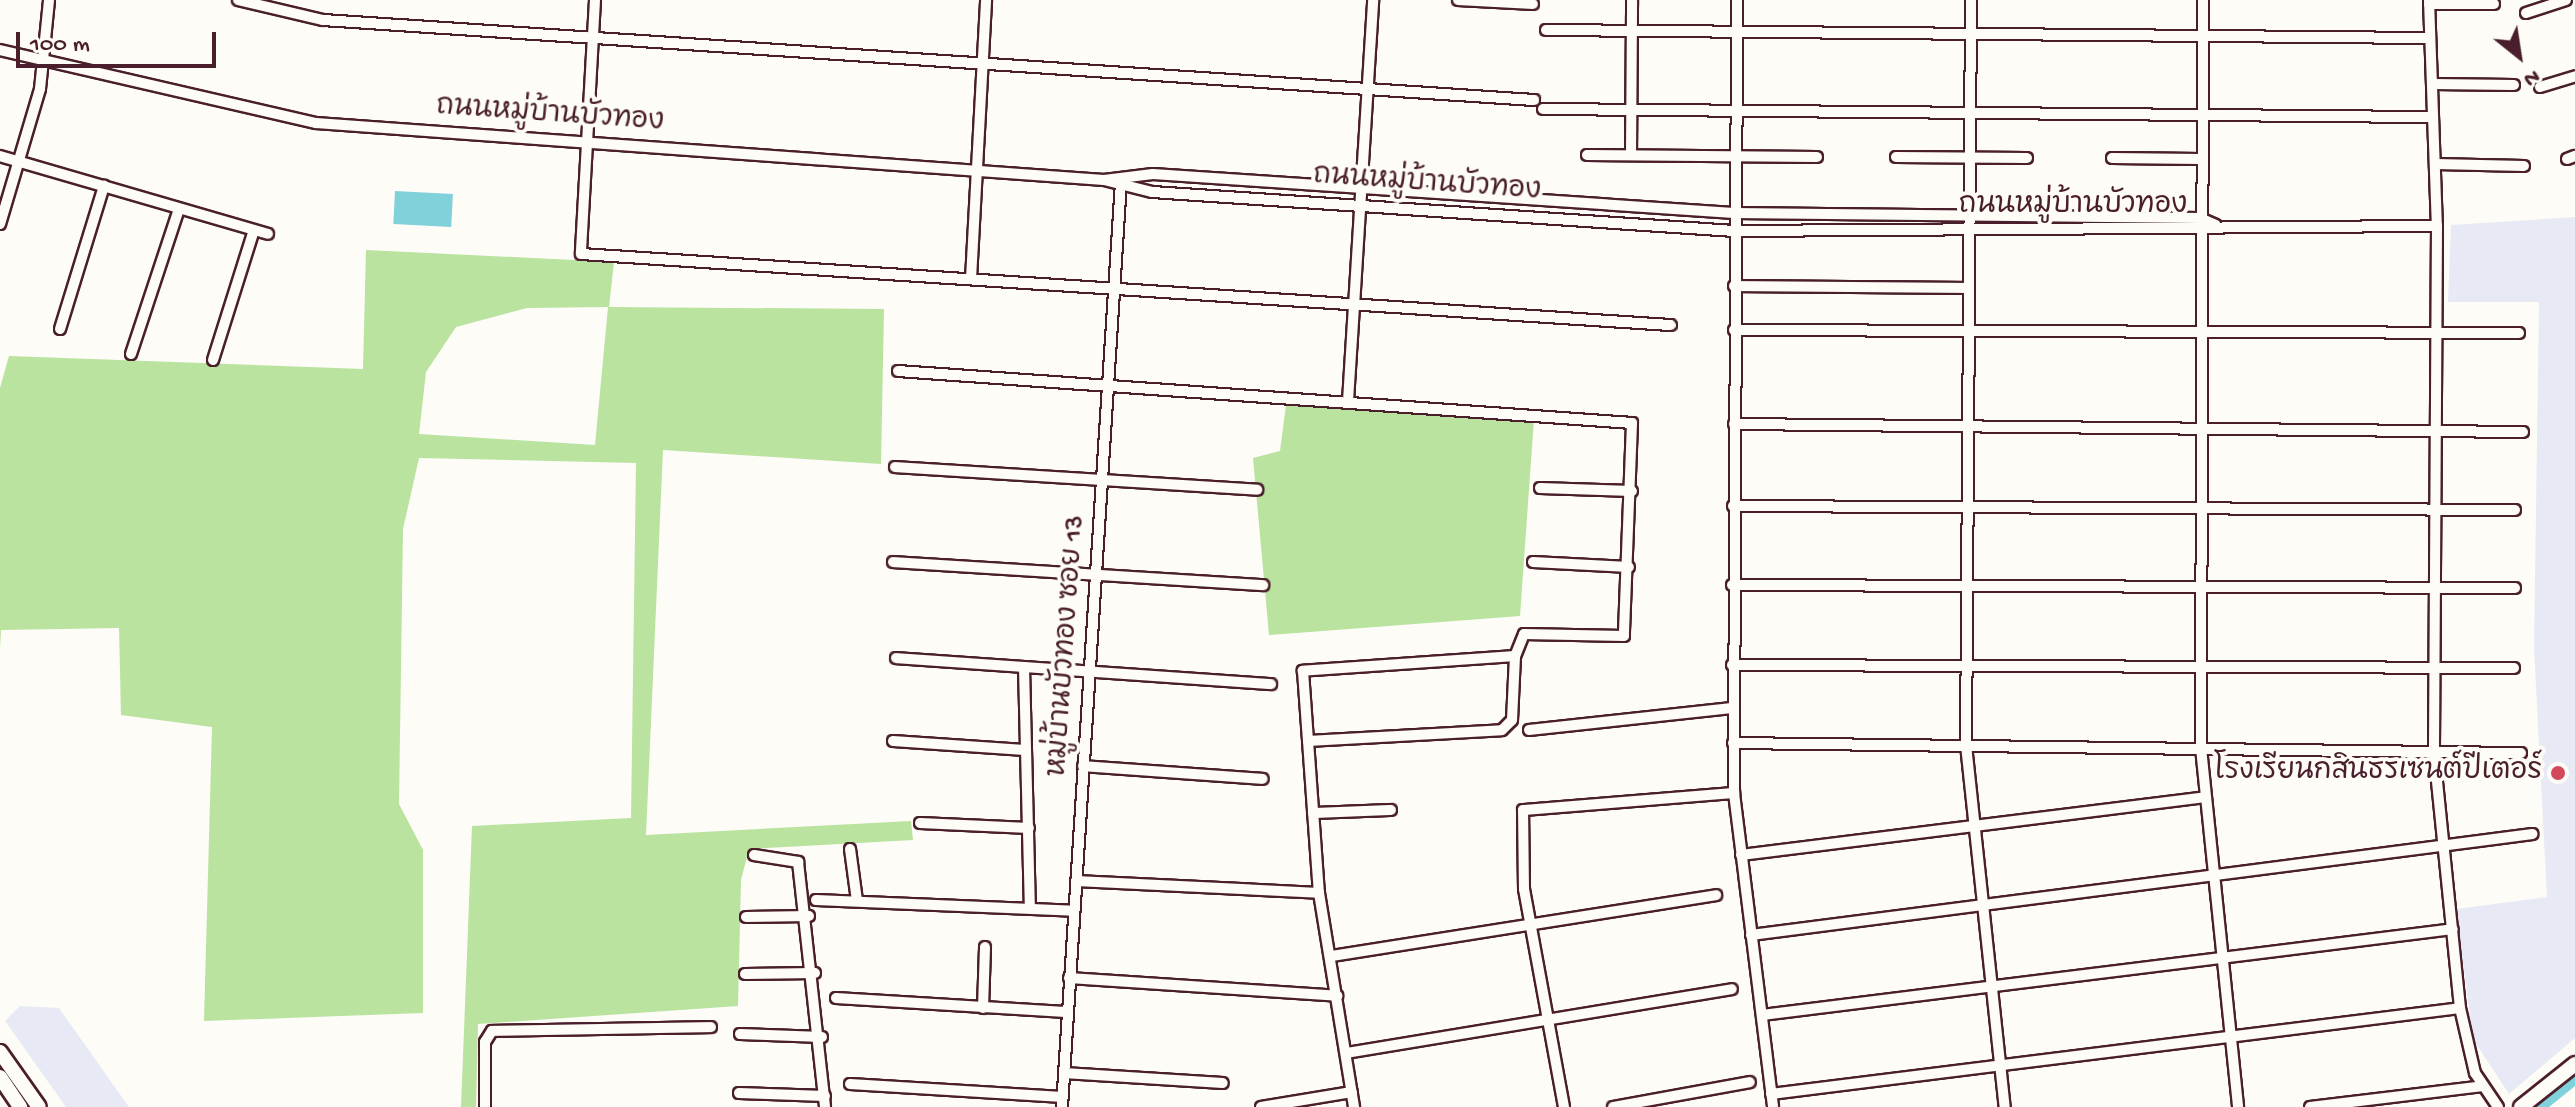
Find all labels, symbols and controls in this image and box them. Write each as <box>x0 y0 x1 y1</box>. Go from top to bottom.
scale bar <box>20 16 220 66</box>
north arrow <box>2479 16 2559 96</box>
text: 100 m <box>30 31 90 60</box>
text: N <box>2518 62 2544 92</box>
street label: ถนนหมู่บ้านบัวทอง <box>435 91 665 141</box>
street label: ถนนหมู่บ้านบัวทอง <box>1312 160 1542 210</box>
street label: ถนนหมู่บ้านบัวทอง <box>1959 190 2187 224</box>
street label: หมู่บ้านบัวทอง ซอย 13 <box>1042 514 1094 778</box>
place label: โรงเรียนกสินธรเซนต์ปีเตอร์ <box>2214 756 2542 790</box>
marker: โรงเรียนกสินธรเซนต์ปีเตอร์ <box>2549 764 2567 782</box>

